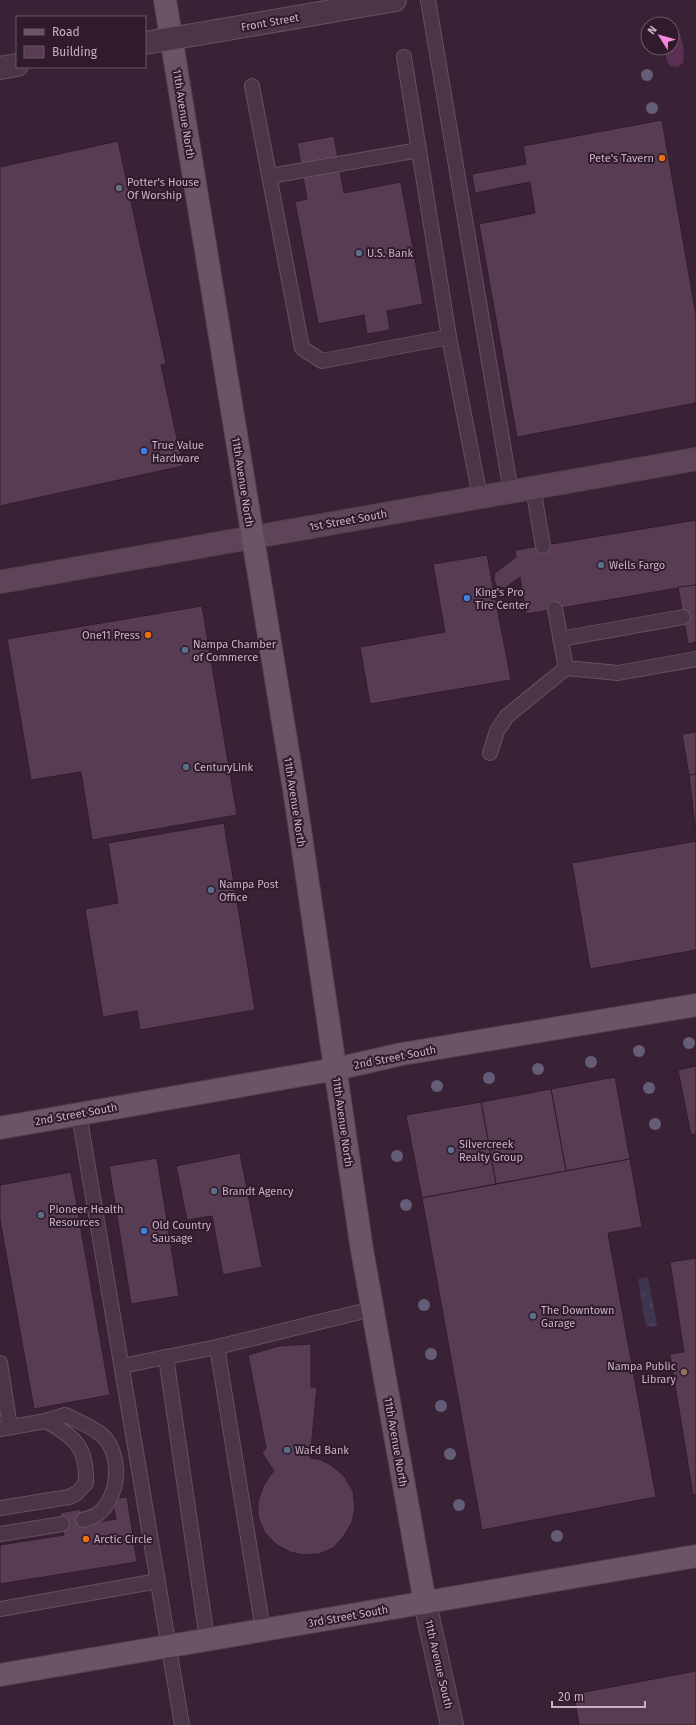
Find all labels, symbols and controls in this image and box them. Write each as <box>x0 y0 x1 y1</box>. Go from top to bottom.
street label: Front Street <box>240 11 300 34</box>
legend <box>16 16 146 68</box>
north arrow <box>640 16 680 56</box>
text: N <box>645 23 660 37</box>
text: Road <box>52 25 80 39</box>
text: Building <box>52 45 98 59</box>
street label: 11th Avenue North <box>170 68 197 160</box>
place label: Pete's Tavern <box>589 152 654 165</box>
marker: Pete's Tavern <box>657 153 667 163</box>
place label: Potter's House Of Worship <box>127 176 199 202</box>
marker: Potter's House Of Worship <box>114 183 124 193</box>
place label: U.S. Bank <box>367 247 413 260</box>
marker: U.S. Bank <box>354 248 364 258</box>
street label: 11th Avenue North <box>229 436 256 528</box>
place label: True Value Hardware <box>152 439 204 465</box>
marker: True Value Hardware <box>139 446 149 456</box>
street label: 1st Street South <box>308 507 388 534</box>
place label: Wells Fargo <box>609 559 665 572</box>
marker: Wells Fargo <box>596 560 606 570</box>
place label: King's Pro Tire Center <box>475 586 530 612</box>
marker: King's Pro Tire Center <box>462 593 472 603</box>
place label: One11 Press <box>82 629 140 642</box>
marker: One11 Press <box>143 630 153 640</box>
place label: Nampa Chamber of Commerce <box>193 638 277 664</box>
marker: Nampa Chamber of Commerce <box>180 645 190 655</box>
street label: 11th Avenue North <box>281 756 308 848</box>
place label: CenturyLink <box>194 761 253 774</box>
marker: CenturyLink <box>181 762 191 772</box>
place label: Nampa Post Office <box>219 878 279 904</box>
marker: Nampa Post Office <box>206 885 216 895</box>
street label: 2nd Street South <box>353 1043 437 1072</box>
street label: 11th Avenue North <box>330 1076 355 1168</box>
street label: 2nd Street South <box>34 1101 118 1128</box>
place label: Silvercreek Realty Group <box>459 1138 523 1164</box>
marker: Silvercreek Realty Group <box>446 1145 456 1155</box>
place label: Brandt Agency <box>222 1185 294 1198</box>
marker: Brandt Agency <box>209 1186 219 1196</box>
place label: Pioneer Health Resources <box>49 1203 123 1229</box>
marker: Pioneer Health Resources <box>36 1210 46 1220</box>
place label: Old Country Sausage <box>152 1219 212 1245</box>
marker: Old Country Sausage <box>139 1226 149 1236</box>
place label: The Downtown Garage <box>541 1304 614 1330</box>
marker: The Downtown Garage <box>528 1311 538 1321</box>
place label: Nampa Public Library <box>607 1360 677 1386</box>
marker: Nampa Public Library <box>679 1367 689 1377</box>
street label: 11th Avenue North <box>381 1396 410 1488</box>
place label: WaFd Bank <box>295 1444 349 1457</box>
marker: WaFd Bank <box>282 1445 292 1455</box>
place label: Arctic Circle <box>94 1533 152 1546</box>
marker: Arctic Circle <box>81 1534 91 1544</box>
street label: 3rd Street South <box>307 1603 389 1630</box>
street label: 11th Avenue South <box>422 1618 455 1710</box>
scale bar <box>552 1683 645 1709</box>
text: 20 m <box>558 1690 584 1704</box>

